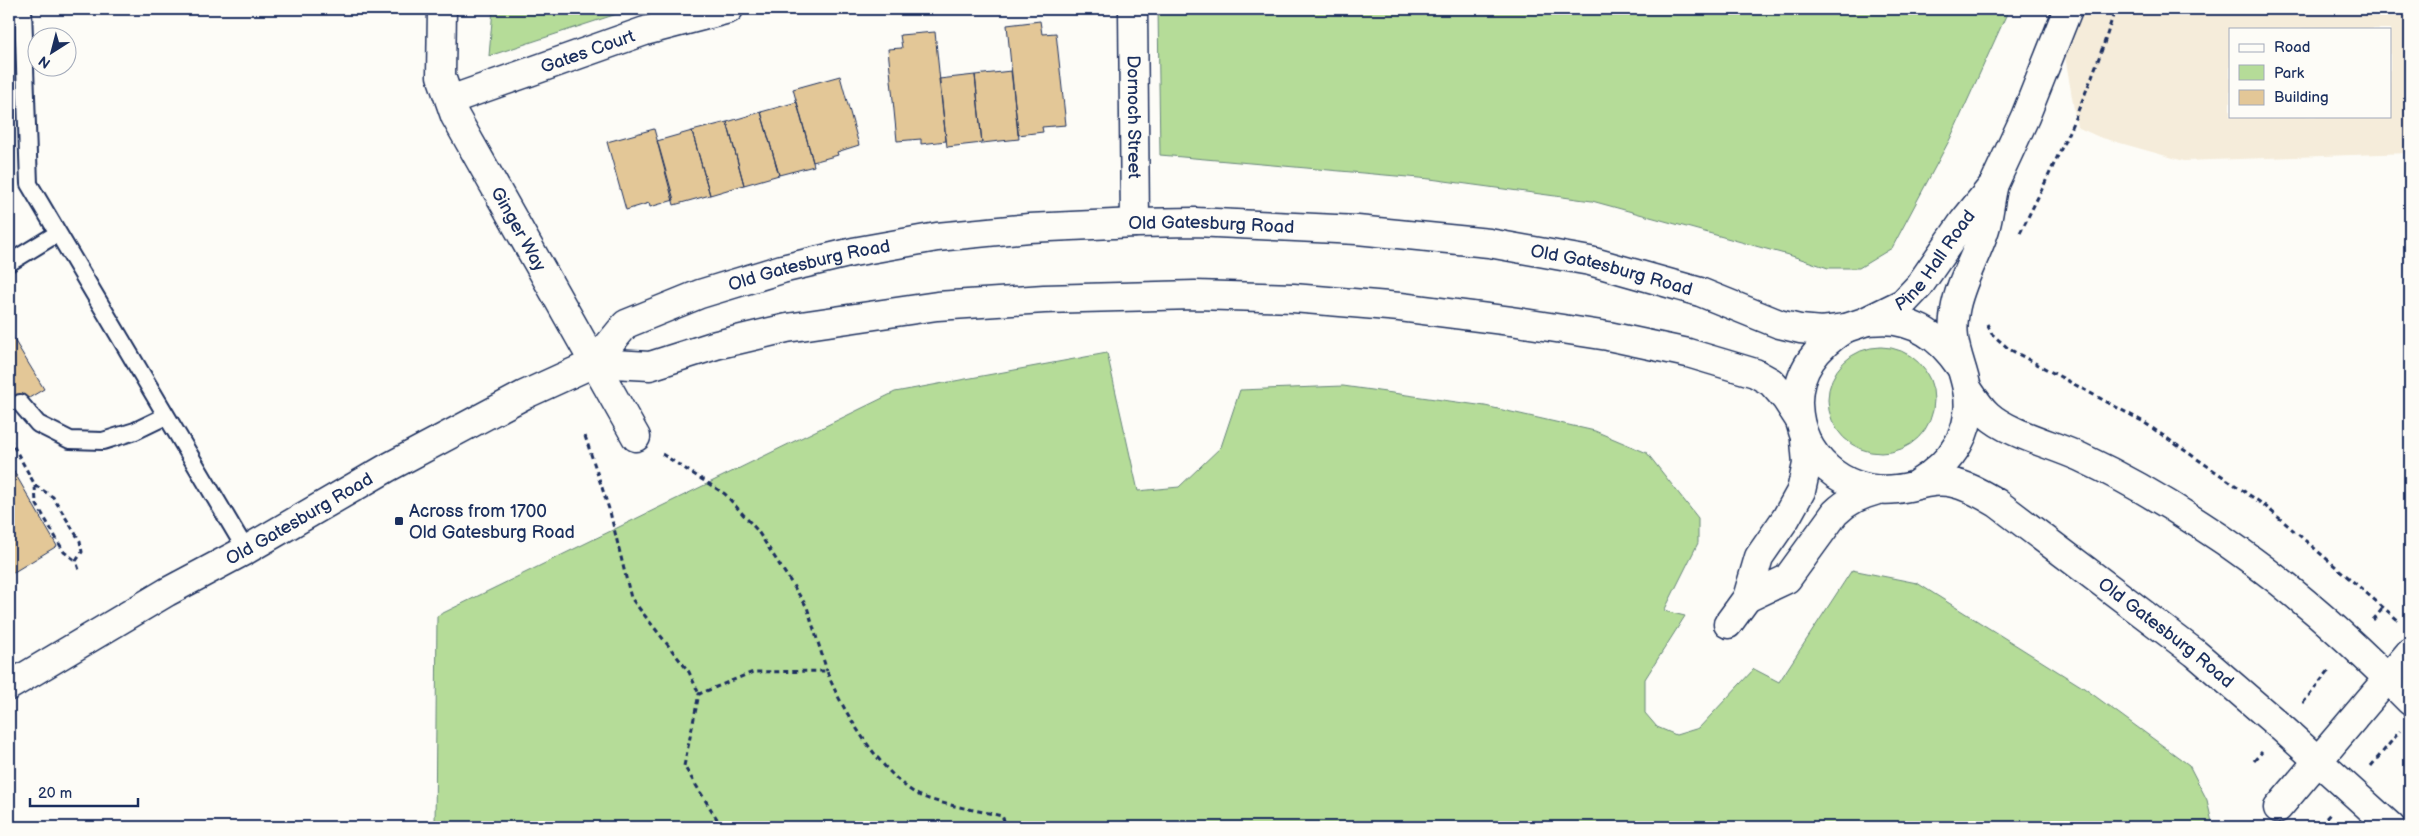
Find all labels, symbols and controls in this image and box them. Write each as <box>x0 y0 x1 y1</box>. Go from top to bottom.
street label: Gates Court <box>538 25 638 78</box>
north arrow <box>28 28 78 78</box>
legend <box>2229 28 2392 118</box>
text: Road <box>2274 38 2310 57</box>
text: N <box>35 52 54 72</box>
street label: Dornoch Street <box>1123 55 1145 179</box>
text: Park <box>2274 64 2305 83</box>
text: Building <box>2274 88 2329 107</box>
street label: Ginger Way <box>487 183 551 275</box>
street label: Pine Hall Road <box>1892 206 1979 316</box>
street label: Old Gatesburg Road <box>1128 211 1295 237</box>
street label: Old Gatesburg Road <box>726 235 892 295</box>
street label: Old Gatesburg Road <box>1529 240 1695 300</box>
street label: Old Gatesburg Road <box>222 468 376 569</box>
place label: Across from 1700 Old Gatesburg Road <box>409 501 575 543</box>
marker: Across from 1700 Old Gatesburg Road <box>393 515 405 527</box>
street label: Old Gatesburg Road <box>2094 573 2238 692</box>
scale bar <box>30 776 138 808</box>
text: 20 m <box>38 784 72 803</box>

